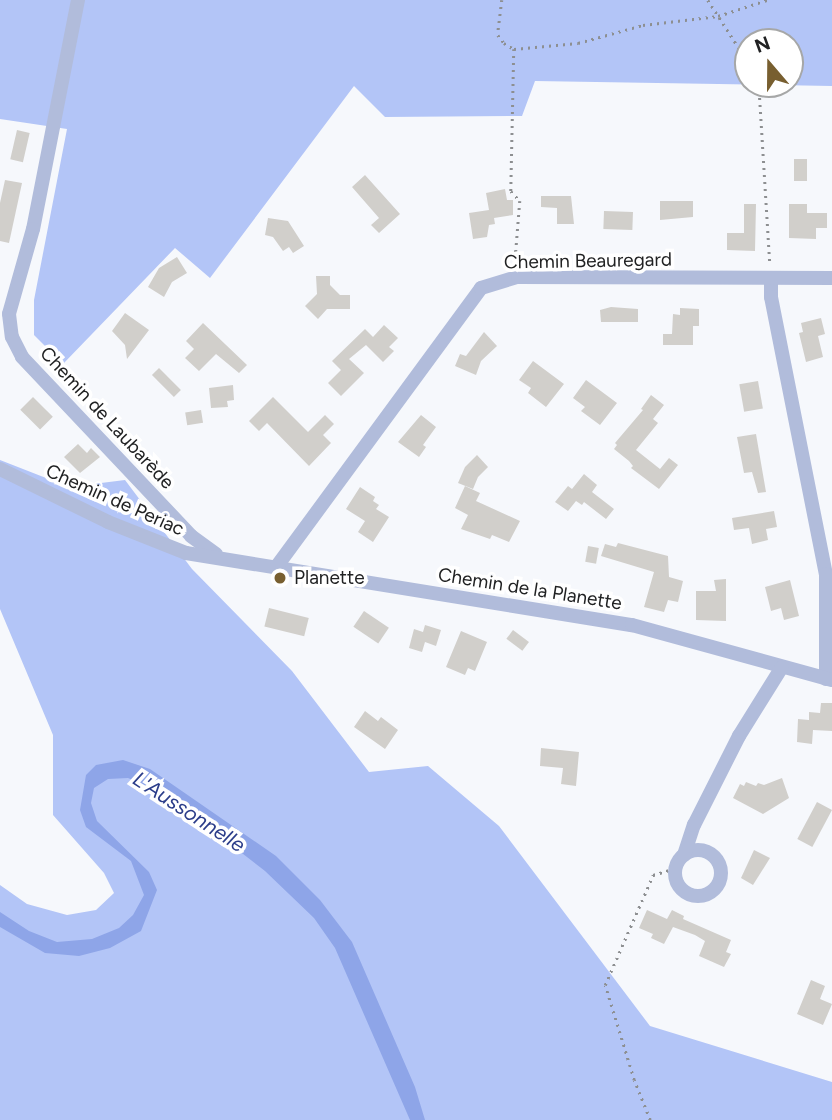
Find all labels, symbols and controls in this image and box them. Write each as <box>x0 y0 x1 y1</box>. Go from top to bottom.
north arrow <box>734 28 804 98</box>
text: N <box>751 31 773 58</box>
street label: Chemin Beauregard <box>504 248 672 274</box>
street label: Chemin de Laubarède <box>35 342 179 494</box>
street label: Chemin de Periac <box>42 459 188 541</box>
street label: Chemin de la Planette <box>436 563 624 615</box>
place label: Planette <box>294 567 365 589</box>
marker: Planette <box>272 570 288 586</box>
water label: L'Aussonnelle <box>128 766 250 858</box>

